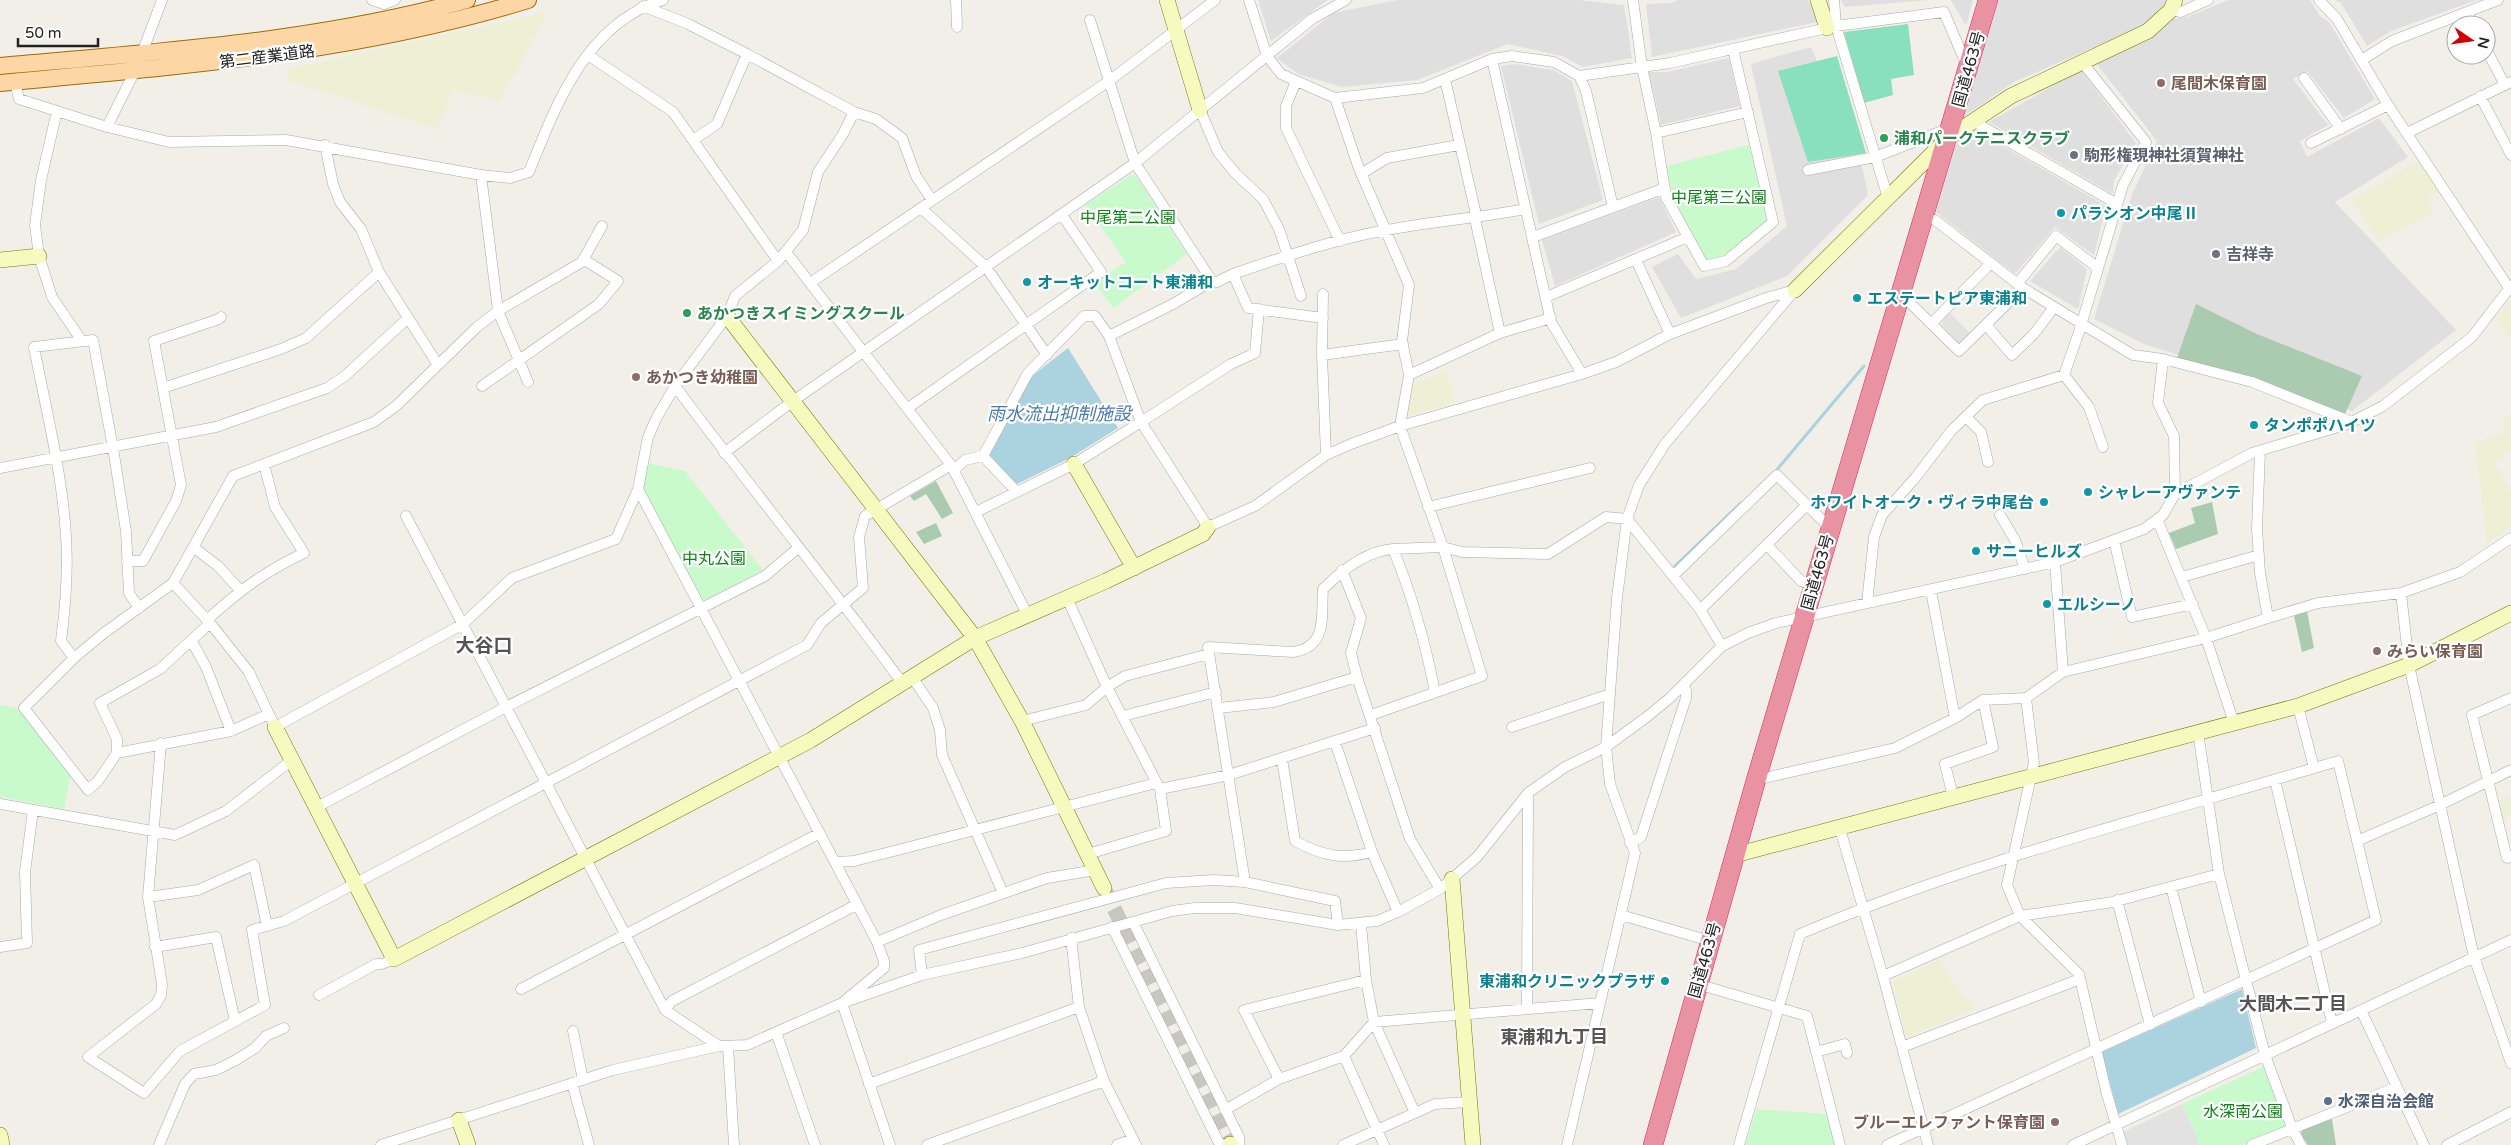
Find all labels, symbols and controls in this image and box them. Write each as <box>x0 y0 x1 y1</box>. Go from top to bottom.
scale bar <box>18 15 98 47</box>
north arrow <box>2446 15 2496 65</box>
text: 50 m <box>25 24 62 42</box>
street label: 国道463号 <box>1949 29 1989 110</box>
text: N <box>2474 35 2493 50</box>
street label: 第二産業道路 <box>218 41 316 73</box>
place label: 尾間木保育園 <box>2171 74 2267 94</box>
marker: 尾間木保育園 <box>2155 77 2167 89</box>
place label: 浦和パークテニスクラブ <box>1894 129 2070 149</box>
marker: 浦和パークテニスクラブ <box>1878 132 1890 144</box>
place label: 駒形権現神社須賀神社 <box>2084 146 2244 166</box>
marker: 駒形権現神社須賀神社 <box>2068 149 2080 161</box>
park label: 中尾第三公園 <box>1671 188 1767 208</box>
place label: パラシオン中尾Ⅱ <box>2071 204 2199 224</box>
marker: パラシオン中尾Ⅱ <box>2055 207 2067 219</box>
park label: 中尾第二公園 <box>1080 208 1176 228</box>
place label: 吉祥寺 <box>2226 245 2274 265</box>
marker: 吉祥寺 <box>2210 248 2222 260</box>
place label: オーキットコート東浦和 <box>1037 273 1213 293</box>
marker: オーキットコート東浦和 <box>1021 276 1033 288</box>
place label: エステートピア東浦和 <box>1867 289 2027 309</box>
marker: エステートピア東浦和 <box>1851 292 1863 304</box>
place label: あかつきスイミングスクール <box>697 304 905 324</box>
marker: あかつきスイミングスクール <box>681 307 693 319</box>
place label: あかつき幼稚園 <box>646 368 758 388</box>
marker: あかつき幼稚園 <box>630 371 642 383</box>
water label: 雨水流出抑制施設 <box>987 403 1134 425</box>
place label: タンポポハイツ <box>2264 416 2376 436</box>
marker: タンポポハイツ <box>2248 419 2260 431</box>
place label: シャレーアヴァンテ <box>2098 483 2241 503</box>
marker: シャレーアヴァンテ <box>2082 486 2094 498</box>
place label: ホワイトオーク・ヴィラ中尾台 <box>1810 493 2034 513</box>
marker: ホワイトオーク・ヴィラ中尾台 <box>2038 496 2050 508</box>
street label: 国道463号 <box>1798 532 1838 613</box>
place label: サニーヒルズ <box>1986 542 2082 562</box>
marker: サニーヒルズ <box>1970 545 1982 557</box>
park label: 中丸公園 <box>682 549 746 569</box>
place label: エルシーノ <box>2057 595 2136 615</box>
marker: エルシーノ <box>2041 598 2053 610</box>
district label: 大谷口 <box>455 635 513 657</box>
place label: みらい保育園 <box>2387 642 2483 662</box>
marker: みらい保育園 <box>2371 645 2383 657</box>
street label: 国道463号 <box>1685 920 1725 1001</box>
place label: 東浦和クリニックプラザ <box>1479 972 1655 992</box>
marker: 東浦和クリニックプラザ <box>1659 975 1671 987</box>
district label: 大間木二丁目 <box>2239 993 2347 1015</box>
district label: 東浦和九丁目 <box>1500 1026 1608 1048</box>
place label: 水深自治会館 <box>2338 1092 2434 1112</box>
marker: 水深自治会館 <box>2322 1095 2334 1107</box>
park label: 水深南公園 <box>2203 1102 2283 1122</box>
place label: ブルーエレファント保育園 <box>1853 1113 2045 1133</box>
marker: ブルーエレファント保育園 <box>2049 1116 2061 1128</box>

